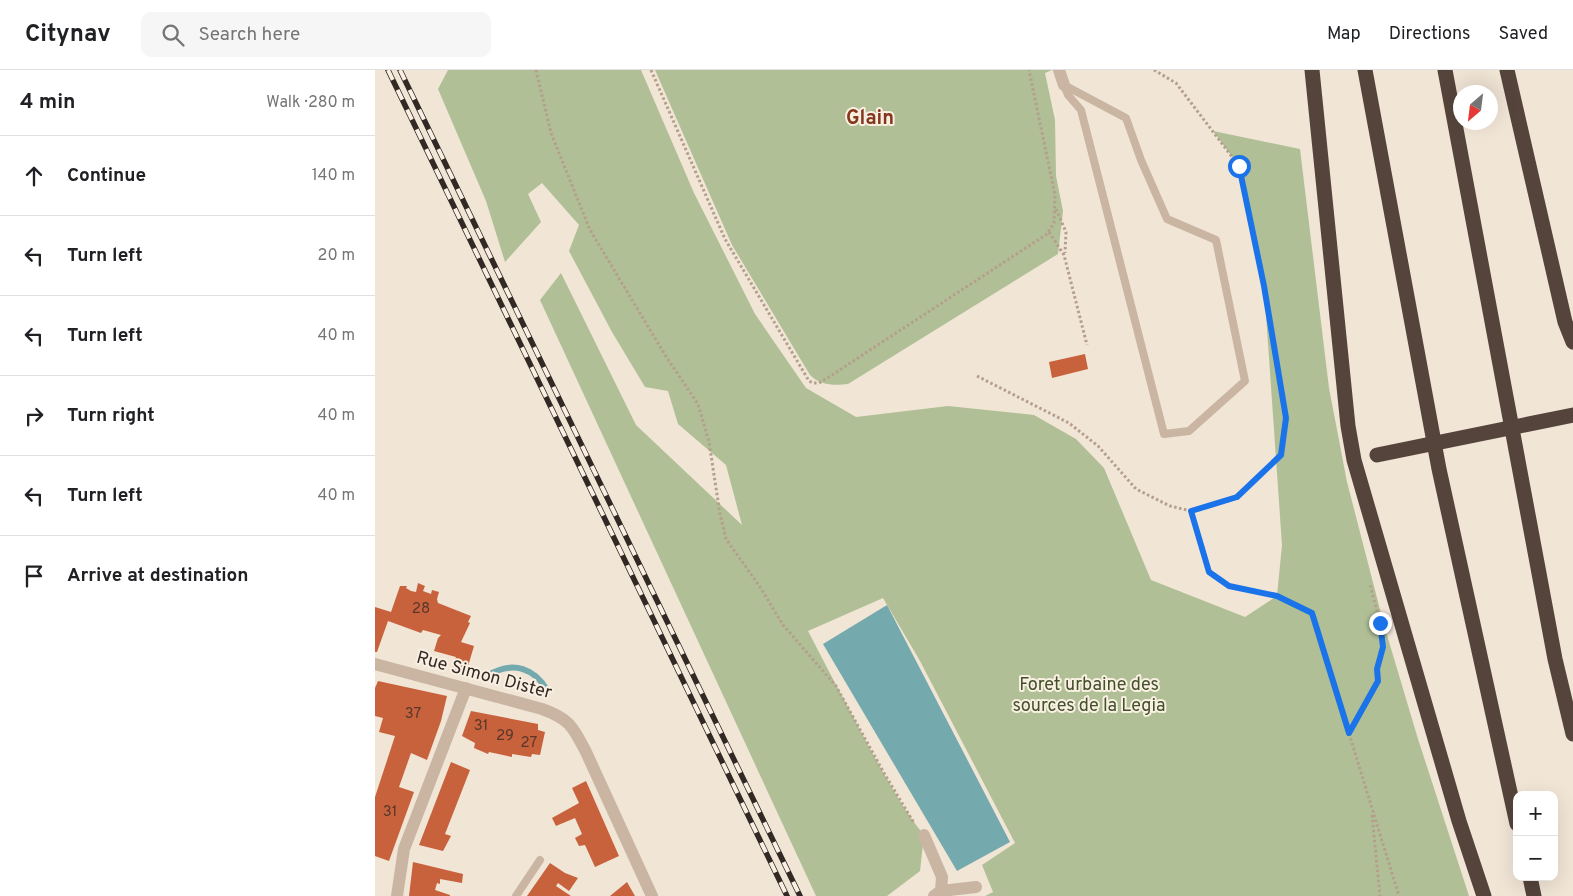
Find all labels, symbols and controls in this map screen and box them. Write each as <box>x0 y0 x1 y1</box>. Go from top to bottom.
search box <box>141 12 491 57</box>
text: Citynav <box>25 20 111 50</box>
icon: search <box>159 21 187 49</box>
text: Search here <box>199 23 300 47</box>
text: Map <box>1327 23 1361 46</box>
text: Directions <box>1389 23 1471 46</box>
text: Saved <box>1499 23 1548 46</box>
north arrow <box>1453 85 1498 130</box>
text: 4 min <box>20 89 76 116</box>
text: Walk · 280 m <box>266 93 355 113</box>
district label: Glain <box>846 106 894 132</box>
route start <box>1228 155 1251 178</box>
icon: ahead <box>20 162 48 190</box>
text: Continue <box>67 164 146 188</box>
text: 140 m <box>312 166 355 186</box>
icon: left <box>20 242 48 270</box>
text: Turn left <box>67 244 143 268</box>
text: 20 m <box>318 246 355 266</box>
icon: left <box>20 322 48 350</box>
text: Turn left <box>67 324 143 348</box>
text: 40 m <box>317 326 355 346</box>
icon: right <box>20 402 48 430</box>
text: Turn right <box>67 404 155 428</box>
text: 40 m <box>317 406 355 426</box>
icon: left <box>20 482 48 510</box>
text: Turn left <box>67 484 143 508</box>
text: 40 m <box>317 486 355 506</box>
icon: arrive <box>20 562 48 590</box>
text: Arrive at destination <box>67 564 248 588</box>
house number: 28 <box>412 600 430 619</box>
route end <box>1369 612 1392 635</box>
street label: Rue Simon Dister <box>414 647 554 705</box>
park label: Foret urbaine des sources de la Legia <box>1012 674 1166 718</box>
house number: 37 <box>405 705 422 724</box>
house number: 31 <box>474 717 488 736</box>
house number: 29 <box>496 727 514 746</box>
house number: 27 <box>521 734 538 753</box>
map controls <box>1513 791 1558 881</box>
button: + <box>1513 791 1558 836</box>
house number: 31 <box>383 803 397 822</box>
button: − <box>1513 836 1558 881</box>

